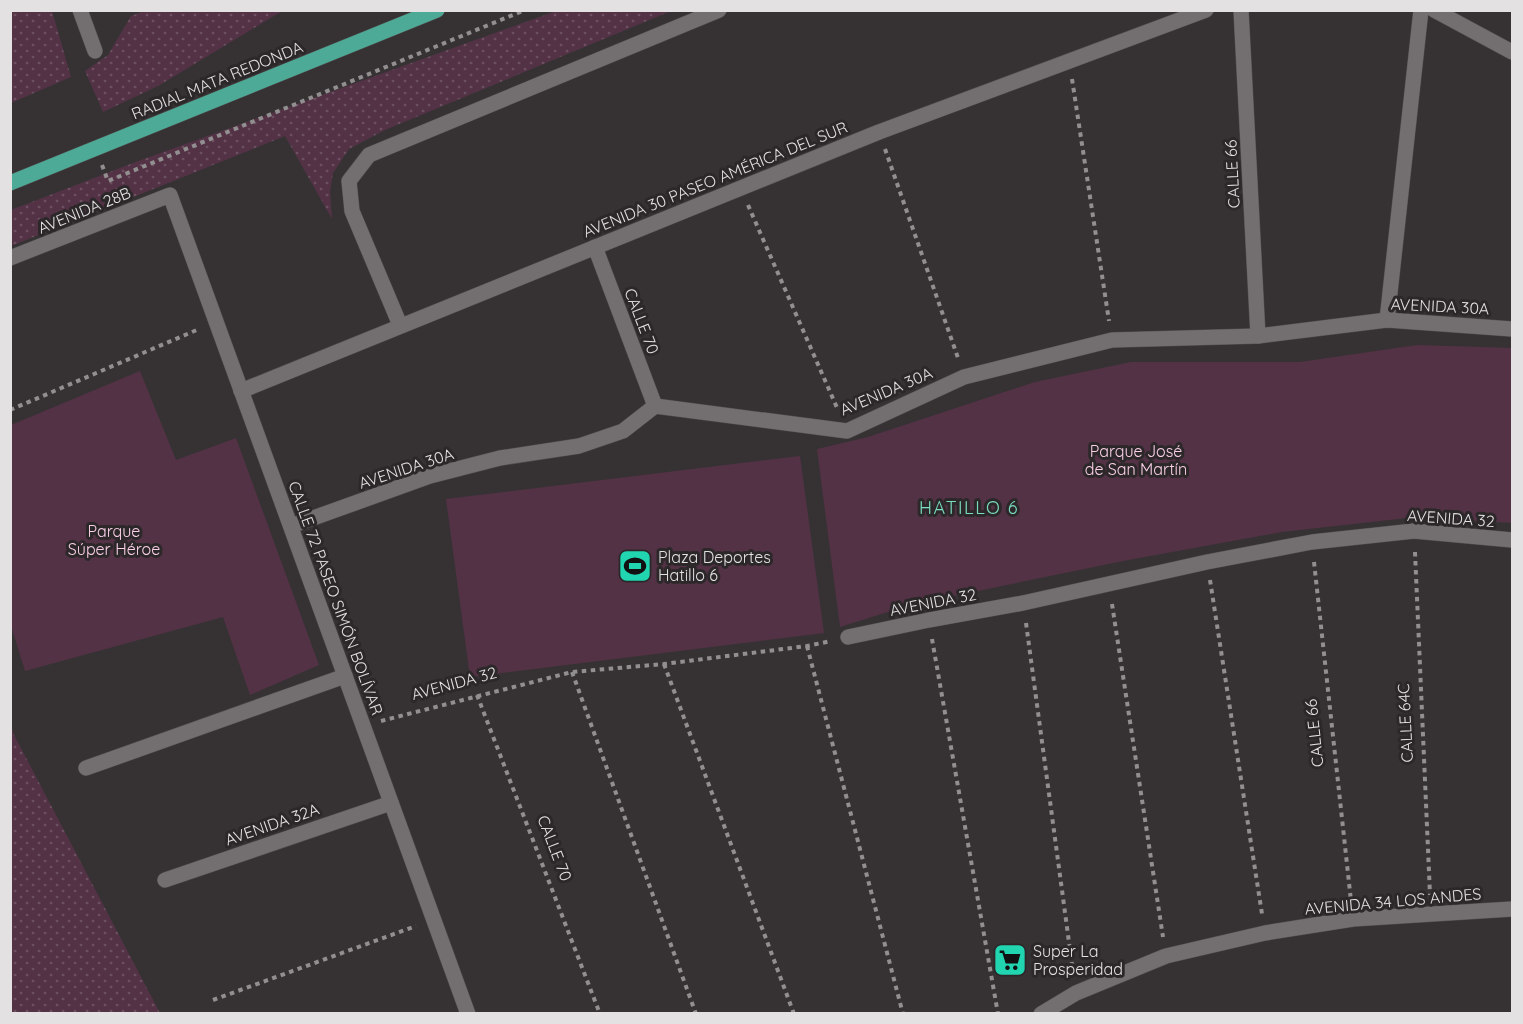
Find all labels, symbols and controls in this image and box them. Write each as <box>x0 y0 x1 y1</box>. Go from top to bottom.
street label: RADIAL MATA REDONDA <box>128 36 306 124</box>
street label: AVENIDA 30 PASEO AMÉRICA DEL SUR <box>580 117 850 241</box>
street label: CALLE 66 <box>1220 139 1244 209</box>
street label: AVENIDA 28B <box>35 182 133 238</box>
street label: CALLE 70 <box>620 285 664 357</box>
street label: AVENIDA 30A <box>1390 293 1490 319</box>
street label: AVENIDA 30A <box>837 363 935 419</box>
park label: Parque José de San Martín <box>1085 441 1187 479</box>
street label: AVENIDA 30A <box>356 443 456 493</box>
street label: CALLE 72 PASEO SIMÓN BOLÍVAR <box>284 478 388 718</box>
district label: HATILLO 6 <box>919 496 1019 519</box>
street label: AVENIDA 32 <box>1407 505 1496 531</box>
park label: Parque Súper Héroe <box>68 521 160 559</box>
place label: Plaza Deportes Hatillo 6 <box>658 547 771 585</box>
sports icon: Plaza Deportes Hatillo 6 <box>617 548 653 584</box>
street label: AVENIDA 32 <box>888 584 978 620</box>
street label: AVENIDA 32 <box>409 662 499 704</box>
street label: CALLE 64C <box>1393 683 1417 763</box>
street label: CALLE 66 <box>1300 698 1328 768</box>
street label: AVENIDA 32A <box>222 799 322 849</box>
street label: CALLE 70 <box>533 812 577 884</box>
street label: AVENIDA 34 LOS ANDES <box>1304 883 1482 919</box>
place label: Super La Prosperidad <box>1033 941 1123 979</box>
supermarket icon: Super La Prosperidad <box>992 942 1028 978</box>

